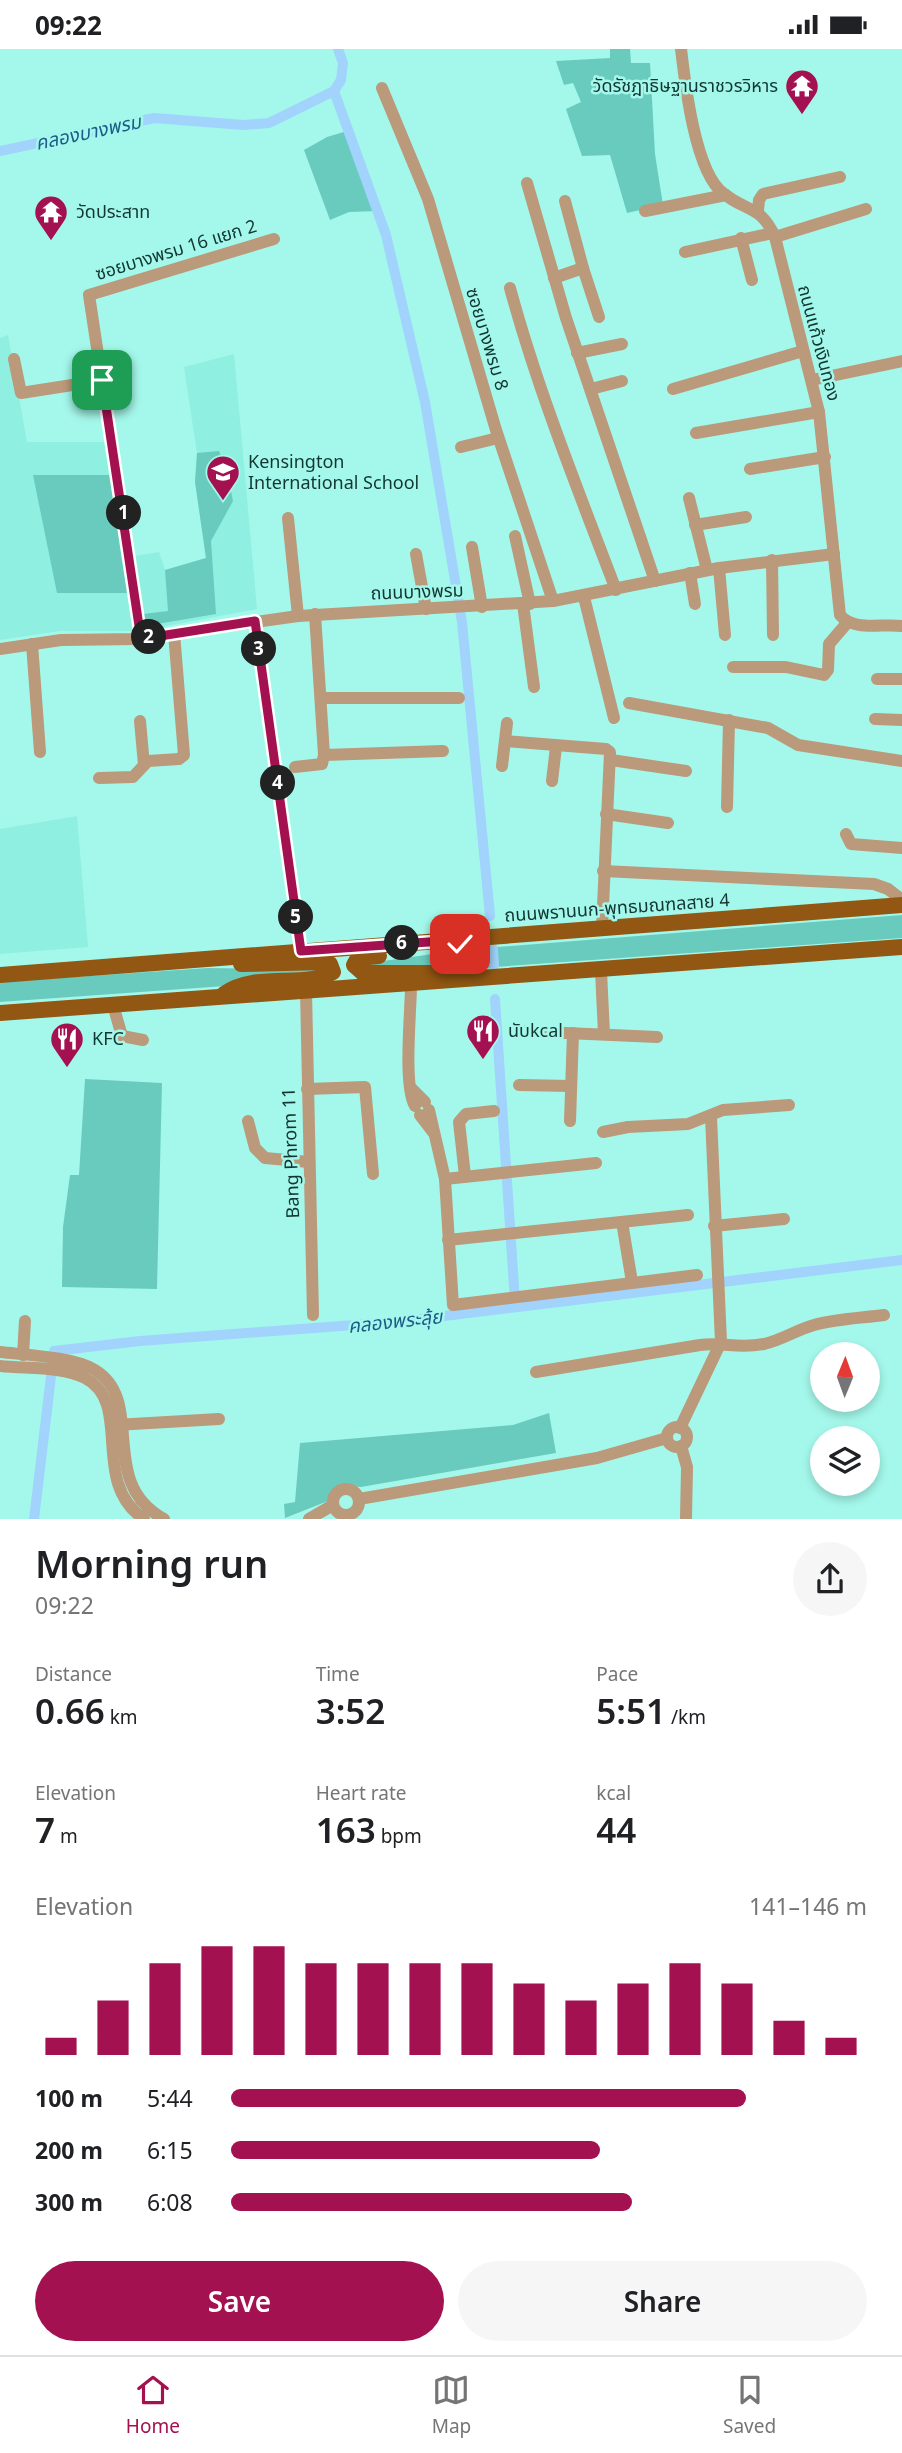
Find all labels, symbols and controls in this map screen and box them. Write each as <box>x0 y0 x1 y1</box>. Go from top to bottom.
text: 09:22 <box>35 7 102 43</box>
temple icon: วัดรัชฎาธิษฐานราชวรวิหาร <box>783 67 821 116</box>
place label: วัดรัชฎาธิษฐานราชวรวิหาร <box>593 73 778 97</box>
water label: คลองบางพรม <box>33 108 144 156</box>
temple icon: วัดประสาท <box>32 193 70 242</box>
place label: วัดประสาท <box>76 199 150 223</box>
street label: ซอยบางพรม 16 แยก 2 <box>92 213 259 285</box>
street label: ถนนแก้วเงินทอง <box>793 282 847 403</box>
street label: ซอยบางพรม 8 <box>461 284 515 393</box>
pin <box>72 350 132 410</box>
icon: arrive <box>83 361 121 399</box>
place label: Kensington International School <box>248 449 419 494</box>
school or university icon: Kensington International School <box>204 453 242 502</box>
pin: 1 <box>106 496 142 531</box>
text: 1 <box>118 499 129 525</box>
street label: ถนนบางพรม <box>370 577 464 605</box>
pin: 2 <box>132 619 166 655</box>
text: 2 <box>143 623 154 649</box>
pin: 3 <box>242 631 276 667</box>
text: 3 <box>253 635 264 661</box>
pin: 4 <box>260 765 296 801</box>
text: 4 <box>272 769 283 795</box>
street label: ถนนพรานนก-พุทธมณฑลสาย 4 <box>504 887 730 927</box>
pin: 5 <box>278 899 314 935</box>
text: 5 <box>290 903 301 929</box>
pin <box>430 914 490 974</box>
pin: 6 <box>384 925 420 961</box>
icon: check <box>441 925 479 963</box>
text: 6 <box>396 929 407 955</box>
restaurant icon: นับkcal <box>464 1012 502 1061</box>
place label: นับkcal <box>508 1018 563 1042</box>
restaurant icon: KFC <box>48 1020 86 1069</box>
place label: KFC <box>92 1026 124 1050</box>
street label: Bang Phrom 11 <box>276 1087 304 1219</box>
water label: คลองพระลุ้ย <box>347 1303 445 1339</box>
north arrow <box>810 1342 880 1412</box>
map controls <box>810 1342 880 1496</box>
button: layers <box>810 1426 880 1496</box>
text: Morning run <box>35 1537 268 1589</box>
button: share <box>793 1542 867 1616</box>
text: 09:22 <box>35 1589 94 1621</box>
text: Distance <box>35 1661 112 1687</box>
text: Time <box>316 1661 360 1687</box>
text: Pace <box>596 1661 638 1687</box>
text: 0.66 <box>35 1687 105 1734</box>
text: 3:52 <box>316 1687 385 1734</box>
text: 5:51 <box>596 1687 666 1734</box>
text: km <box>105 1704 138 1730</box>
text: /km <box>666 1704 706 1730</box>
text: Elevation <box>35 1780 116 1806</box>
text: Heart rate <box>316 1780 406 1806</box>
text: kcal <box>596 1780 631 1806</box>
text: 7 <box>35 1806 55 1853</box>
text: 163 <box>316 1806 376 1853</box>
text: 44 <box>596 1806 636 1853</box>
text: m <box>55 1823 78 1849</box>
text: bpm <box>376 1823 422 1849</box>
text: Elevation <box>35 1890 133 1922</box>
text: 141–146 m <box>749 1890 867 1922</box>
text: 100 m <box>35 2082 103 2114</box>
text: 5:44 <box>147 2082 193 2114</box>
text: 200 m <box>35 2134 103 2166</box>
text: 6:15 <box>147 2134 193 2166</box>
text: 300 m <box>35 2186 103 2218</box>
text: 6:08 <box>147 2186 193 2218</box>
button: Save <box>35 2261 444 2341</box>
button: Share <box>458 2261 867 2341</box>
tab: Home <box>126 2371 180 2439</box>
tab: Map <box>432 2371 471 2439</box>
tab: Saved <box>723 2371 776 2439</box>

